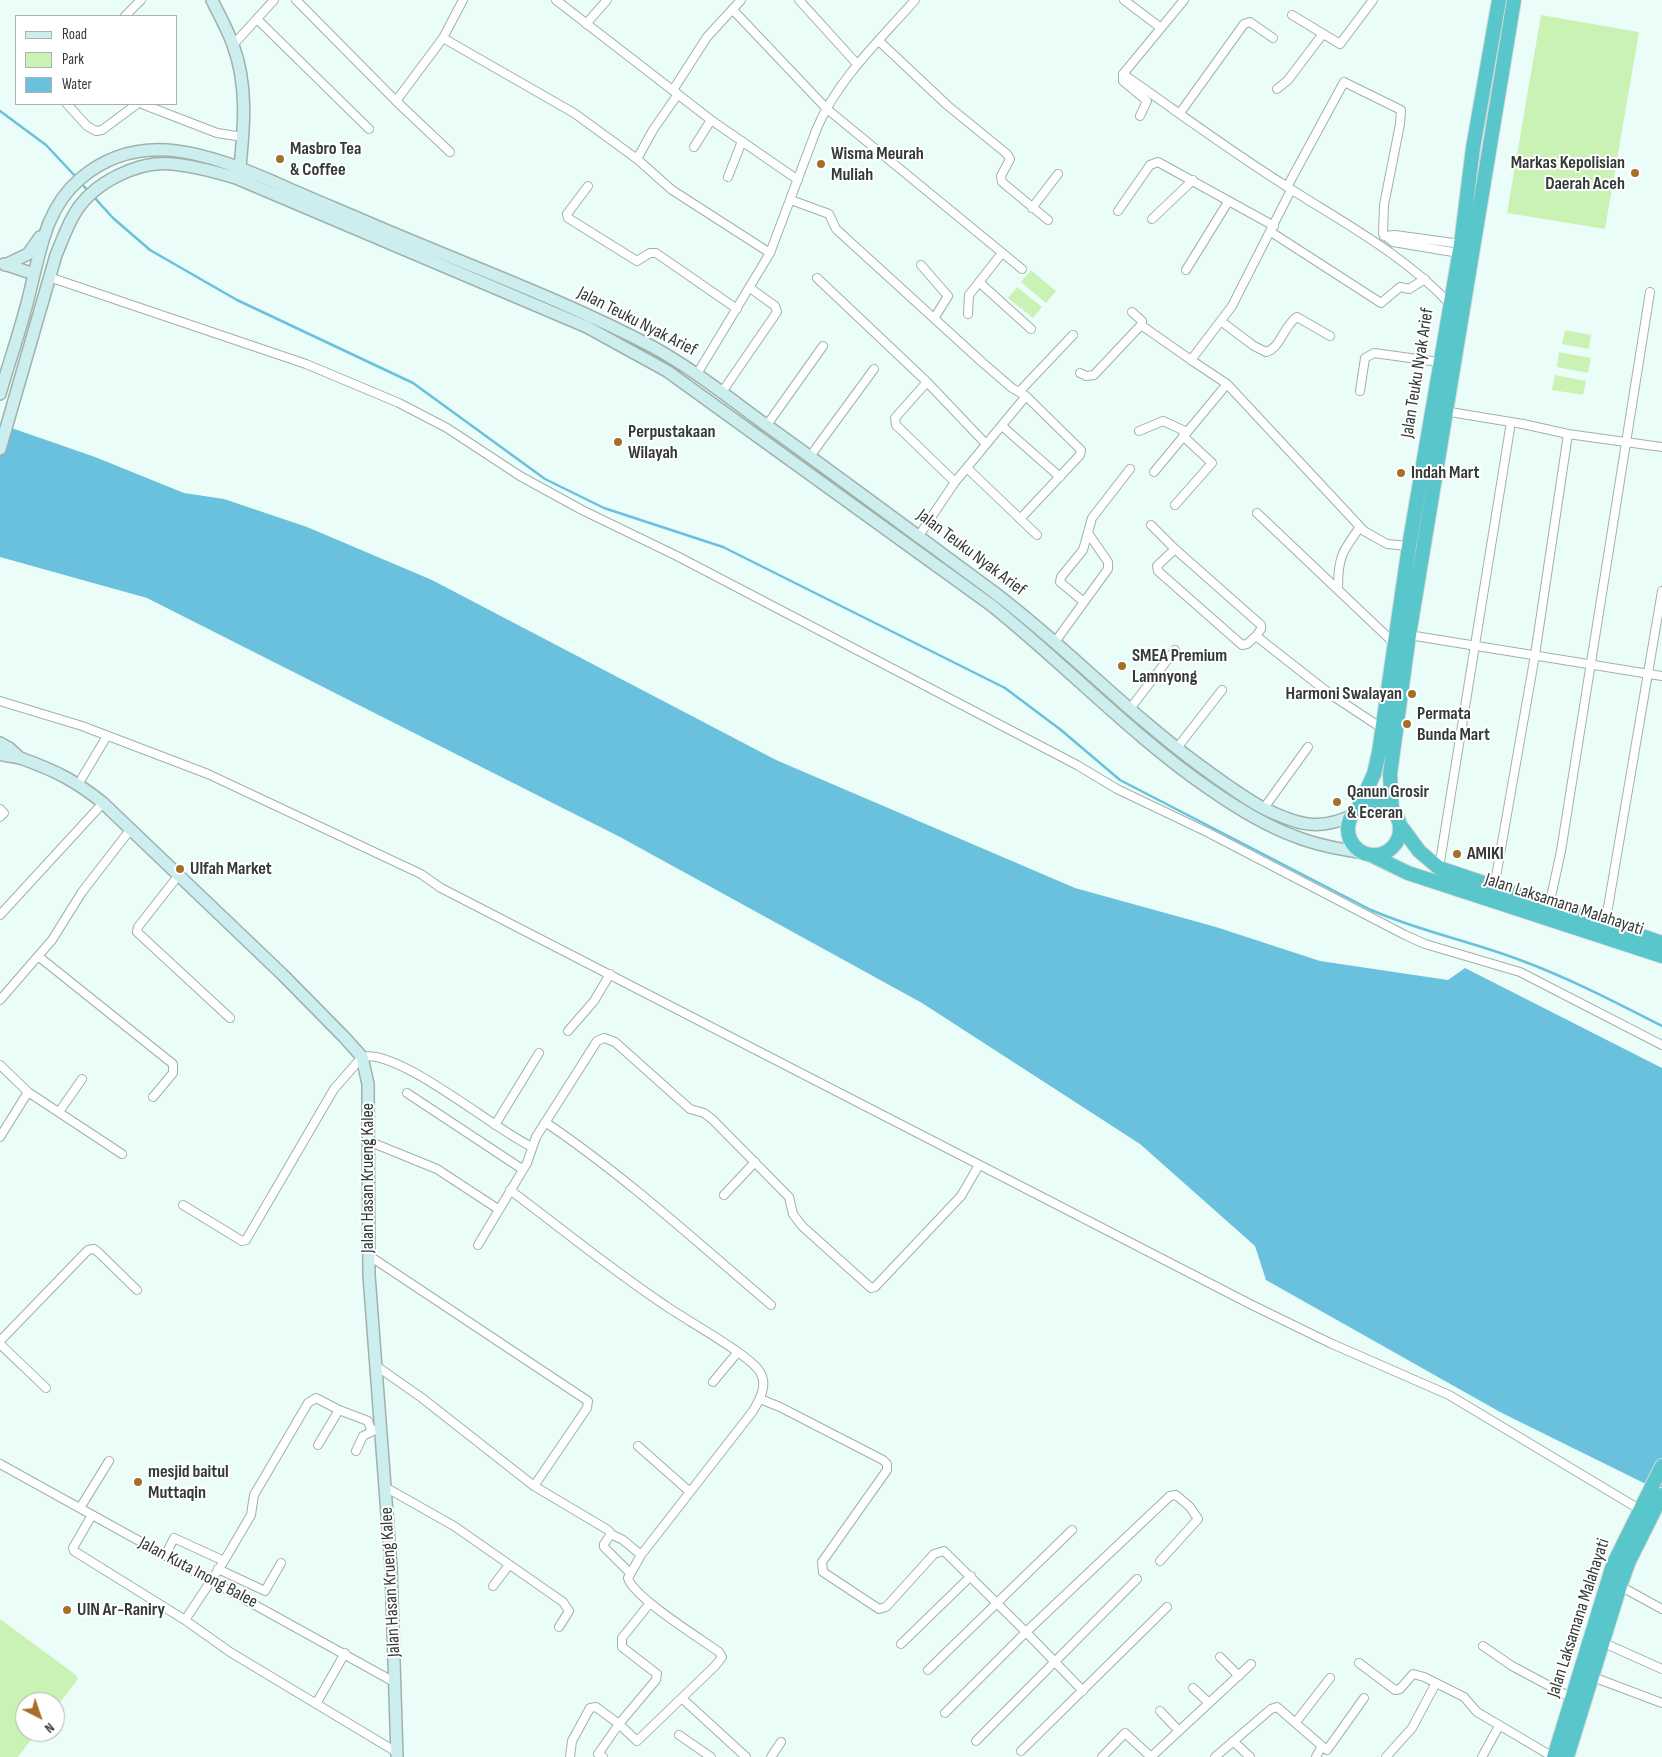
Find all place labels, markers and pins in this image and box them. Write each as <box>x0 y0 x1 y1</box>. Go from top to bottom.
place label: Masbro Tea & Coffee <box>290 138 361 180</box>
place label: Wisma Meurah Muliah <box>831 143 924 186</box>
place label: Markas Kepolisian Daerah Aceh <box>1511 152 1625 194</box>
marker: Masbro Tea & Coffee <box>274 153 286 165</box>
marker: Wisma Meurah Muliah <box>815 158 827 170</box>
marker: Markas Kepolisian Daerah Aceh <box>1629 167 1641 179</box>
place label: Perpustakaan Wilayah <box>628 421 716 464</box>
marker: Perpustakaan Wilayah <box>612 436 624 448</box>
place label: Indah Mart <box>1411 462 1480 484</box>
marker: Indah Mart <box>1395 467 1407 479</box>
place label: SMEA Premium Lamnyong <box>1132 645 1227 688</box>
marker: SMEA Premium Lamnyong <box>1116 660 1128 672</box>
place label: Harmoni Swalayan <box>1286 683 1402 705</box>
marker: Harmoni Swalayan <box>1406 688 1418 700</box>
place label: Permata Bunda Mart <box>1417 703 1490 746</box>
marker: Permata Bunda Mart <box>1401 718 1413 730</box>
place label: Qanun Grosir & Eceran <box>1347 781 1429 824</box>
marker: Qanun Grosir & Eceran <box>1331 796 1343 808</box>
place label: AMIKI <box>1467 843 1504 865</box>
marker: AMIKI <box>1451 848 1463 860</box>
place label: Ulfah Market <box>190 858 272 880</box>
marker: Ulfah Market <box>174 863 186 875</box>
place label: mesjid baitul Muttaqin <box>148 1461 229 1504</box>
marker: mesjid baitul Muttaqin <box>132 1476 144 1488</box>
place label: UIN Ar-Raniry <box>77 1599 165 1621</box>
marker: UIN Ar-Raniry <box>61 1604 73 1616</box>

